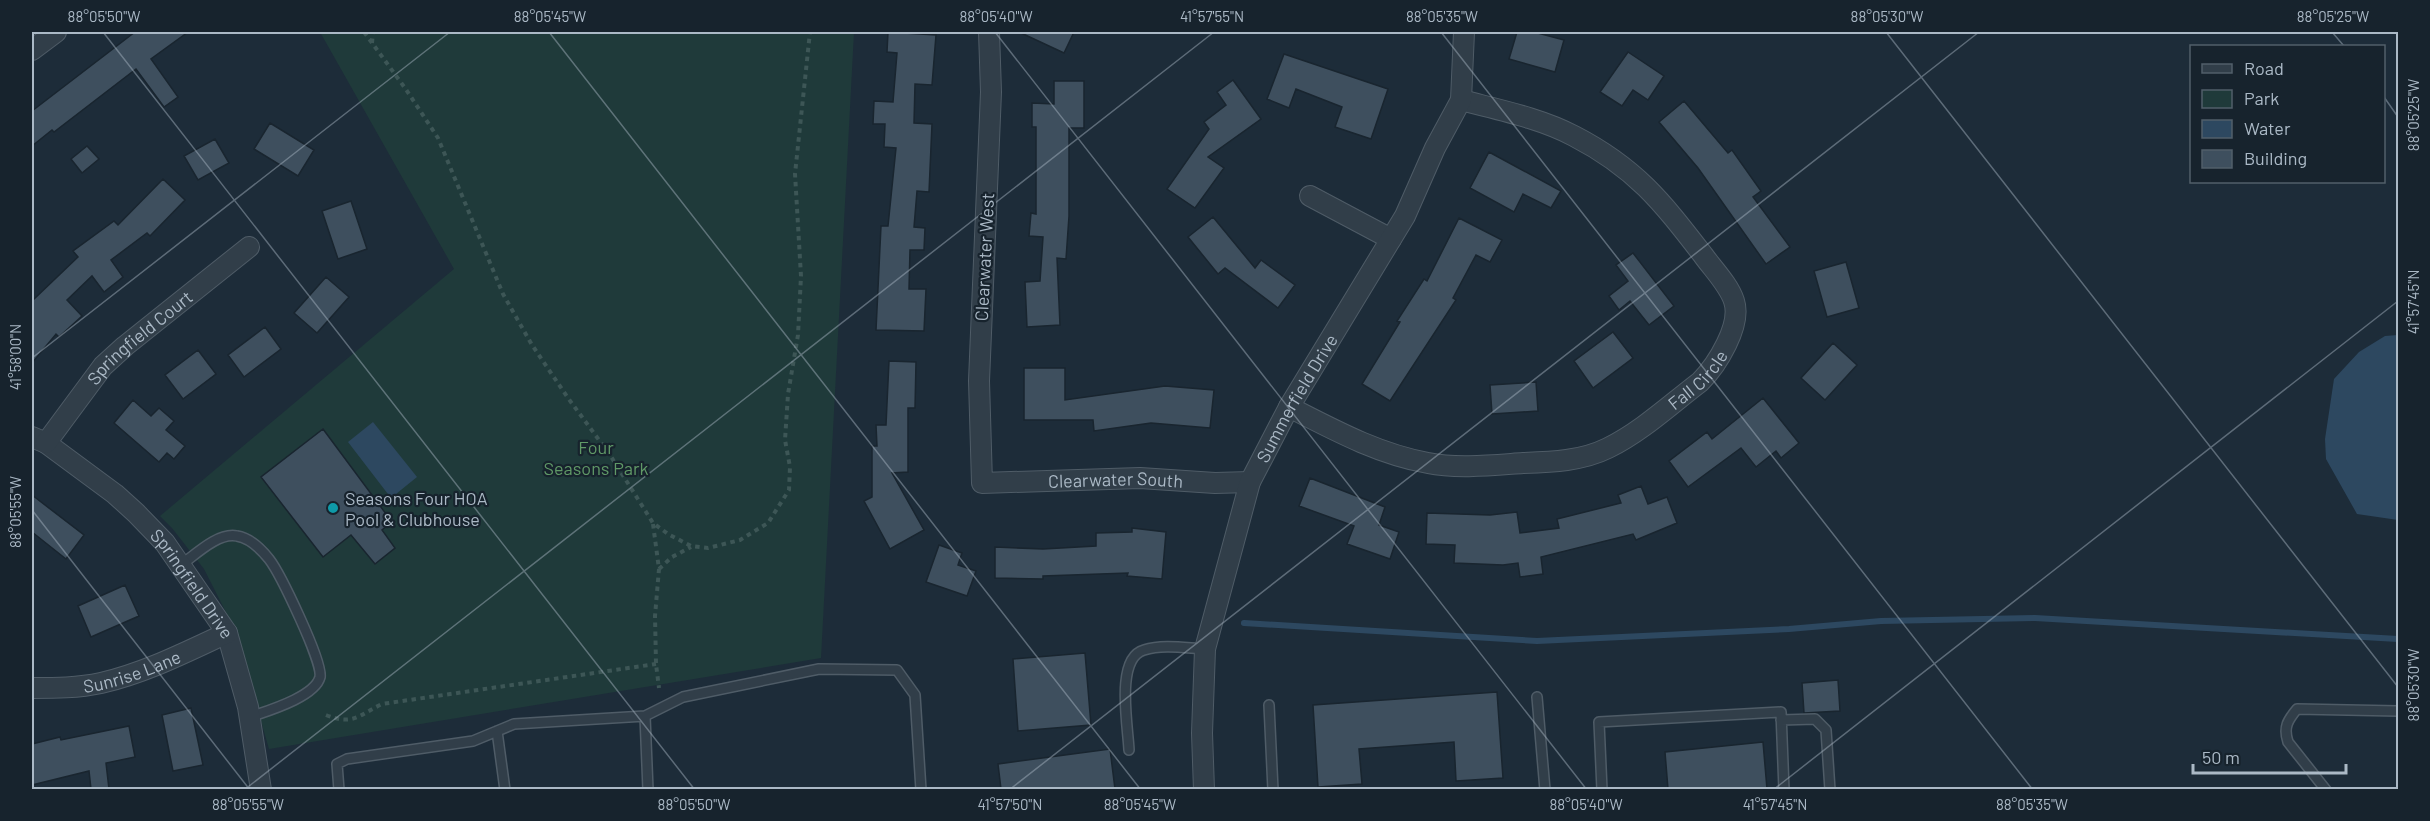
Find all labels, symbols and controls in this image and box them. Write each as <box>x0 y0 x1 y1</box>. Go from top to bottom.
text: 88°05'50"W <box>68 7 140 25</box>
text: 88°05'45"W <box>514 7 586 25</box>
text: 88°05'40"W <box>959 7 1033 25</box>
text: 41°57'55"N <box>1180 7 1244 25</box>
text: 88°05'35"W <box>1406 7 1478 25</box>
text: 88°05'30"W <box>1851 7 1923 25</box>
text: 88°05'25"W <box>2297 7 2369 25</box>
legend <box>2190 45 2385 183</box>
text: Road <box>2244 57 2284 79</box>
text: 88°05'25"W <box>2404 79 2422 151</box>
text: Park <box>2244 87 2279 109</box>
text: Water <box>2244 117 2291 139</box>
text: Building <box>2244 147 2307 169</box>
street label: Clearwater West <box>970 192 998 322</box>
text: 41°57'45"N <box>2404 270 2422 334</box>
street label: Springfield Court <box>82 286 197 389</box>
text: 41°58'00"N <box>6 324 24 390</box>
street label: Summerfield Drive <box>1251 330 1342 466</box>
street label: Fall Circle <box>1663 346 1732 414</box>
park label: Four Seasons Park <box>543 436 649 479</box>
street label: Clearwater South <box>1048 467 1184 492</box>
text: 88°05'55"W <box>6 476 24 548</box>
place label: Seasons Four HOA Pool & Clubhouse <box>345 487 488 530</box>
marker: Seasons Four HOA Pool & Clubhouse <box>326 501 340 515</box>
street label: Springfield Drive <box>146 524 238 643</box>
street label: Sunrise Lane <box>82 645 184 697</box>
text: 88°05'30"W <box>2404 649 2422 721</box>
scale bar <box>2193 737 2346 775</box>
text: 50 m <box>2202 746 2240 768</box>
text: 88°05'55"W <box>212 795 284 813</box>
text: 88°05'50"W <box>658 795 730 813</box>
text: 41°57'50"N <box>978 795 1042 813</box>
text: 88°05'45"W <box>1104 795 1176 813</box>
text: 88°05'40"W <box>1549 795 1623 813</box>
text: 41°57'45"N <box>1743 795 1807 813</box>
text: 88°05'35"W <box>1996 795 2068 813</box>

